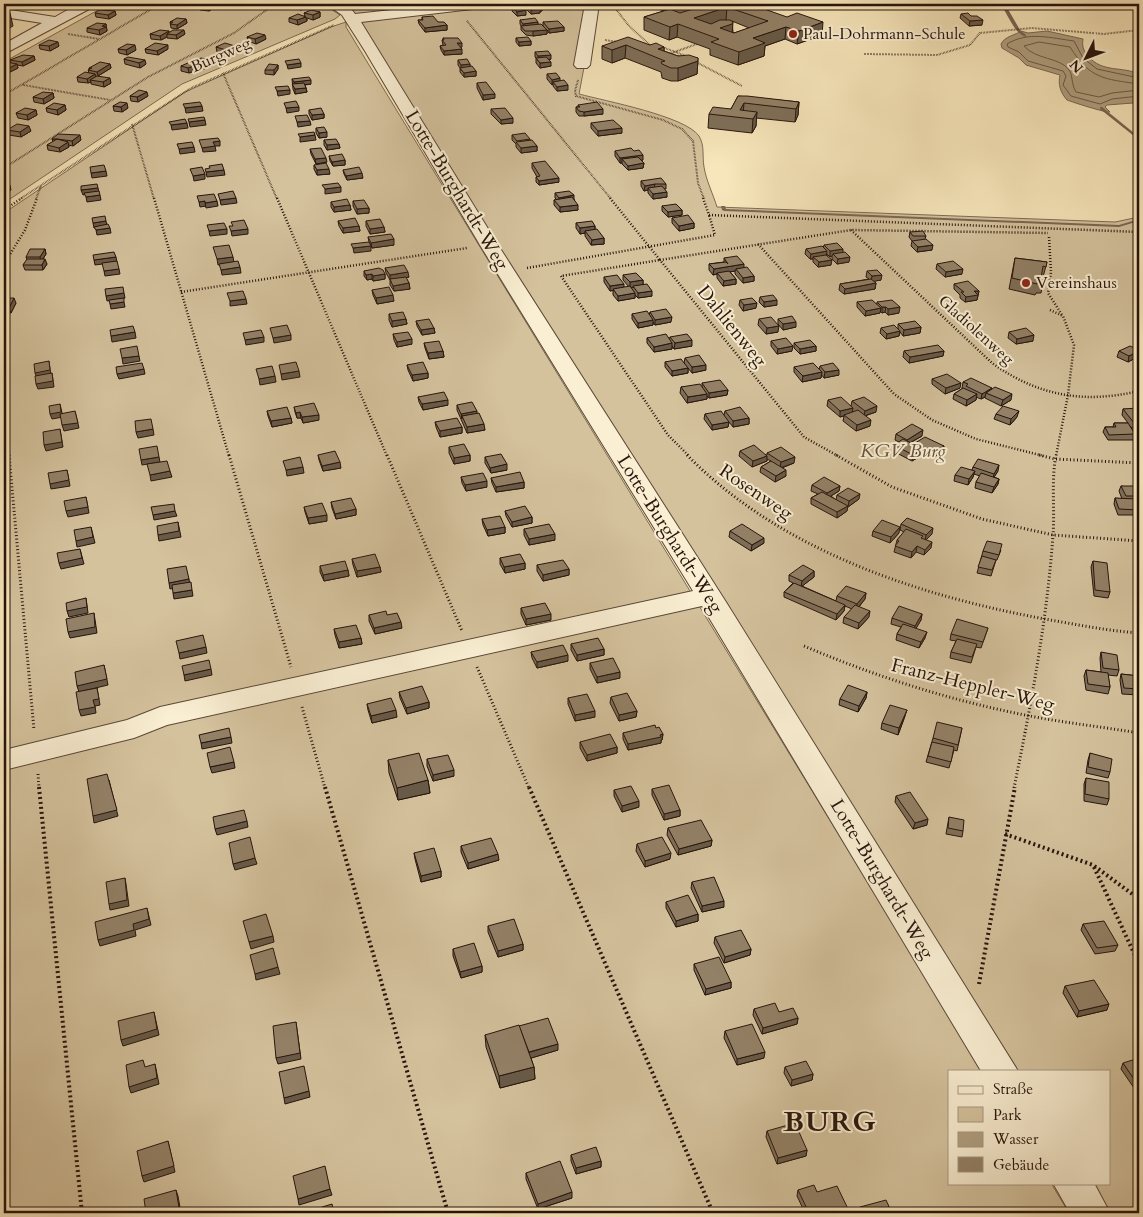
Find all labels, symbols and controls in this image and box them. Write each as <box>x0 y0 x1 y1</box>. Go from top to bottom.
place label: Paul-Dohrmann-Schule <box>803 23 966 45</box>
marker: Paul-Dohrmann-Schule <box>787 28 799 40</box>
street label: Burgweg <box>188 32 255 78</box>
north arrow <box>1060 32 1110 82</box>
text: N <box>1066 55 1088 77</box>
street label: Lotte-Burghardt-Weg <box>399 105 515 275</box>
place label: Vereinshaus <box>1036 272 1117 294</box>
marker: Vereinshaus <box>1020 277 1032 289</box>
street label: Dahlienweg <box>691 280 773 373</box>
street label: Gladiolenweg <box>933 290 1019 370</box>
park label: KGV Burg <box>860 438 946 464</box>
street label: Lotte-Burghardt-Weg <box>611 450 729 618</box>
street label: Rosenweg <box>714 458 798 526</box>
street label: Franz-Heppler-Weg <box>889 652 1058 718</box>
street label: Lotte-Burghardt-Weg <box>824 794 940 964</box>
legend <box>948 1070 1110 1184</box>
text: Straße <box>993 1079 1033 1099</box>
district label: BURG <box>783 1102 877 1142</box>
text: Park <box>993 1105 1022 1125</box>
text: Wasser <box>992 1129 1039 1149</box>
text: Gebäude <box>993 1155 1050 1175</box>

